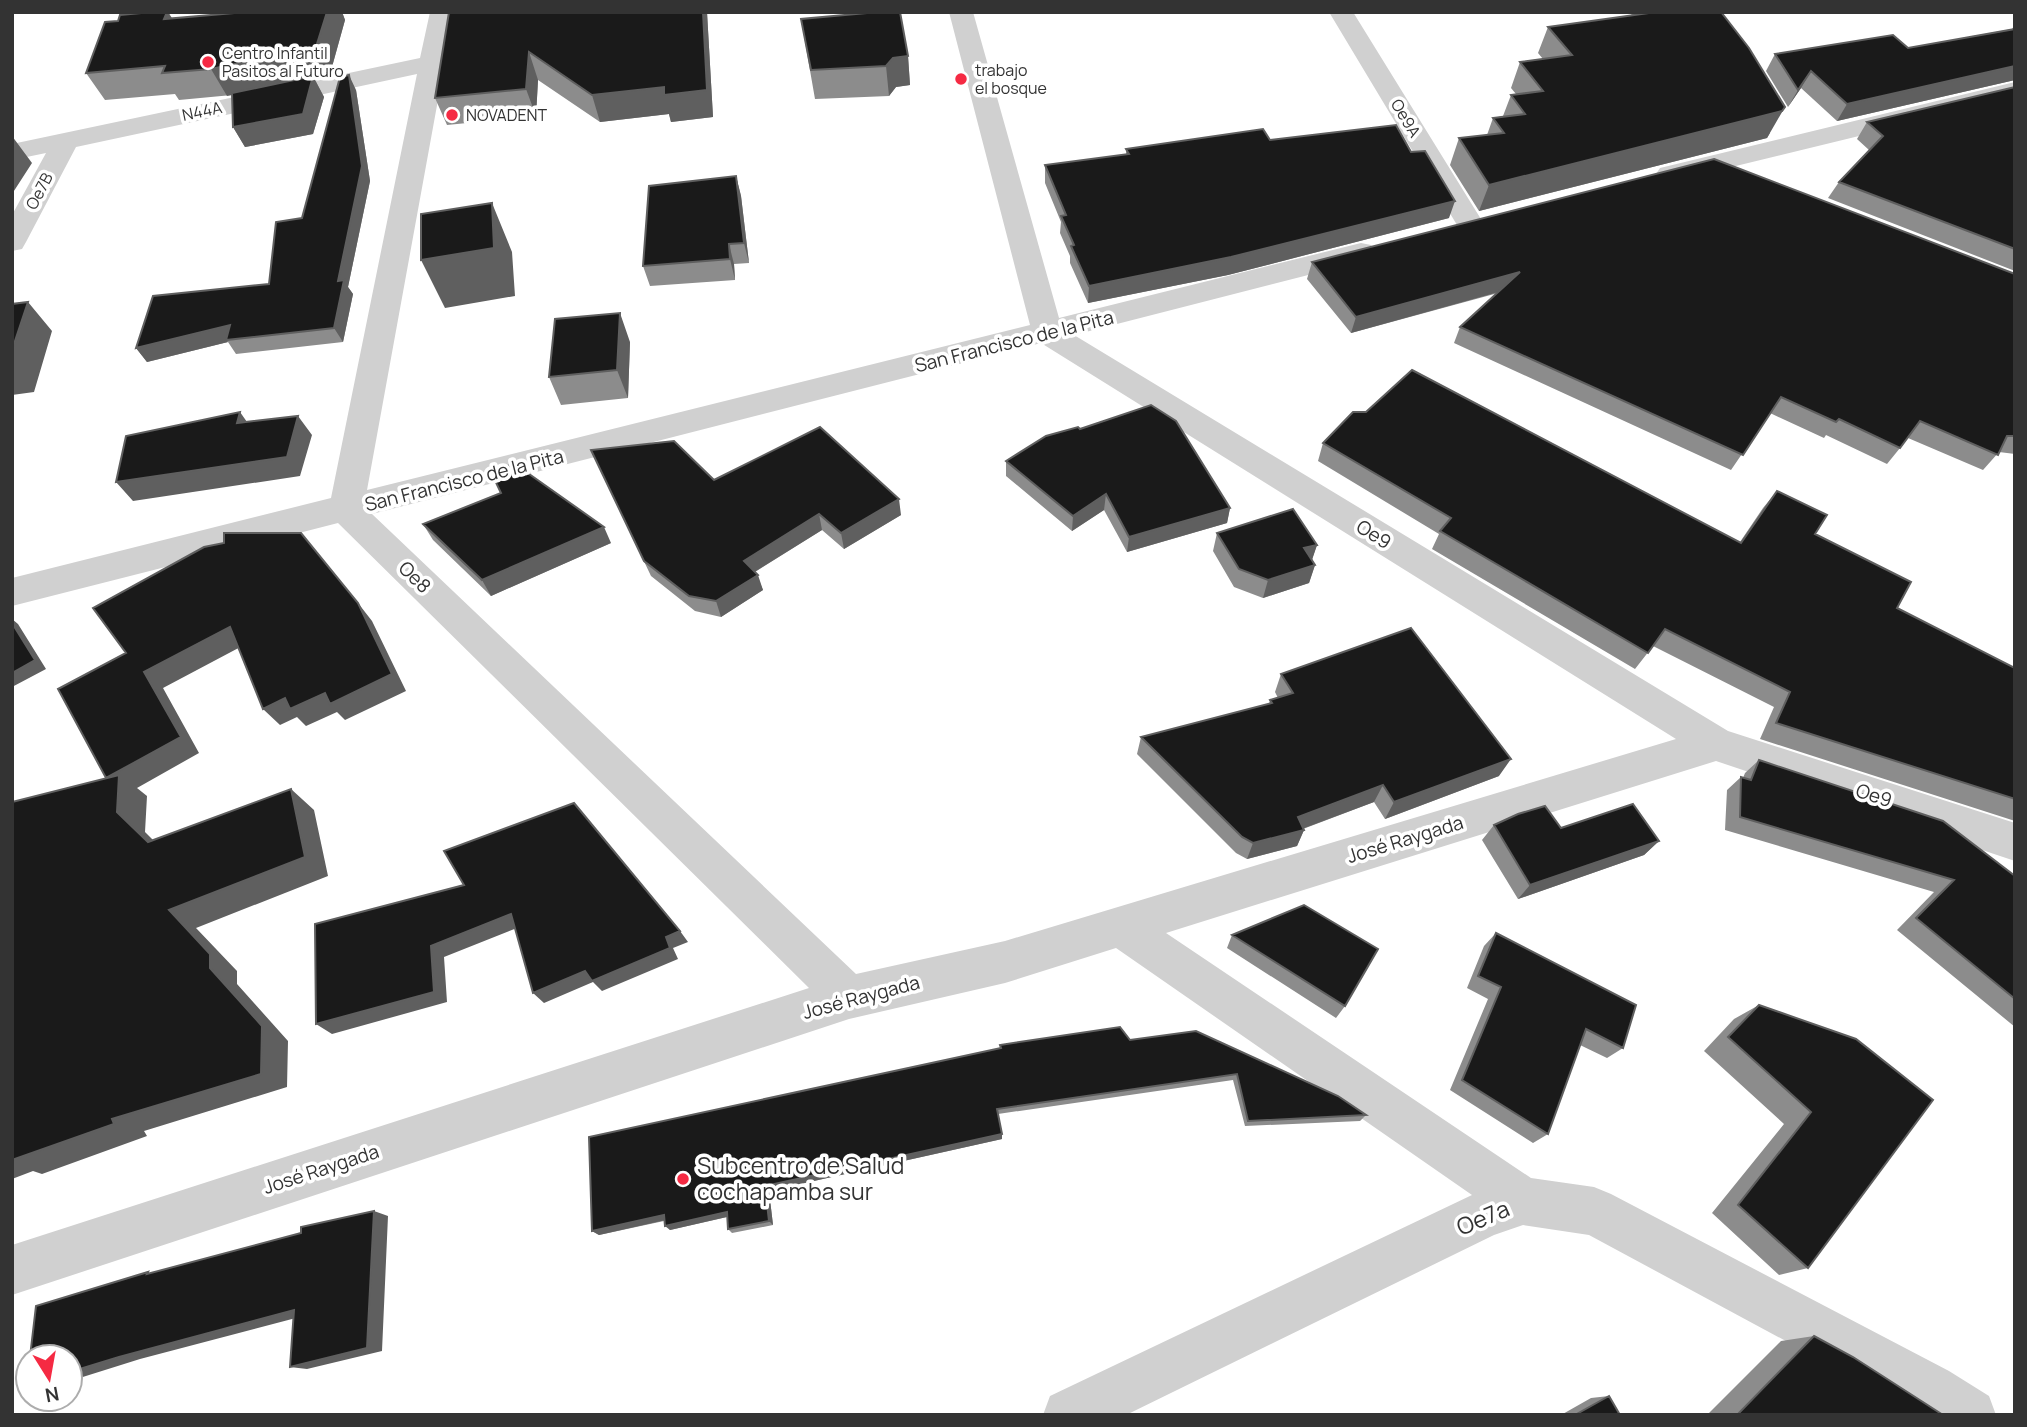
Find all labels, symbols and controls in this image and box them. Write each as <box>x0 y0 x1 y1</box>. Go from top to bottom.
place label: Centro Infantil Pasitos al Futuro <box>222 42 344 82</box>
marker: Centro Infantil Pasitos al Futuro <box>200 54 216 70</box>
place label: trabajo el bosque <box>975 59 1047 99</box>
marker: trabajo el bosque <box>953 71 969 87</box>
street label: Oe9A <box>1386 95 1426 141</box>
street label: N44A <box>180 96 224 126</box>
place label: NOVADENT <box>466 104 548 126</box>
marker: NOVADENT <box>444 107 460 123</box>
street label: Oe7B <box>20 169 58 213</box>
street label: San Francisco de la Pita <box>912 304 1116 378</box>
street label: San Francisco de la Pita <box>362 443 566 517</box>
street label: Oe9 <box>1352 513 1396 555</box>
street label: Oe8 <box>393 555 437 599</box>
street label: Oe9 <box>1853 777 1895 813</box>
street label: José Raygada <box>1344 809 1466 869</box>
street label: José Raygada <box>800 969 922 1025</box>
street label: José Raygada <box>260 1138 382 1200</box>
place label: Subcentro de Salud cochapamba sur <box>697 1149 904 1207</box>
marker: Subcentro de Salud cochapamba sur <box>675 1171 691 1187</box>
street label: Oe7a <box>1451 1192 1514 1242</box>
north arrow <box>14 1343 84 1413</box>
text: N <box>43 1381 61 1409</box>

